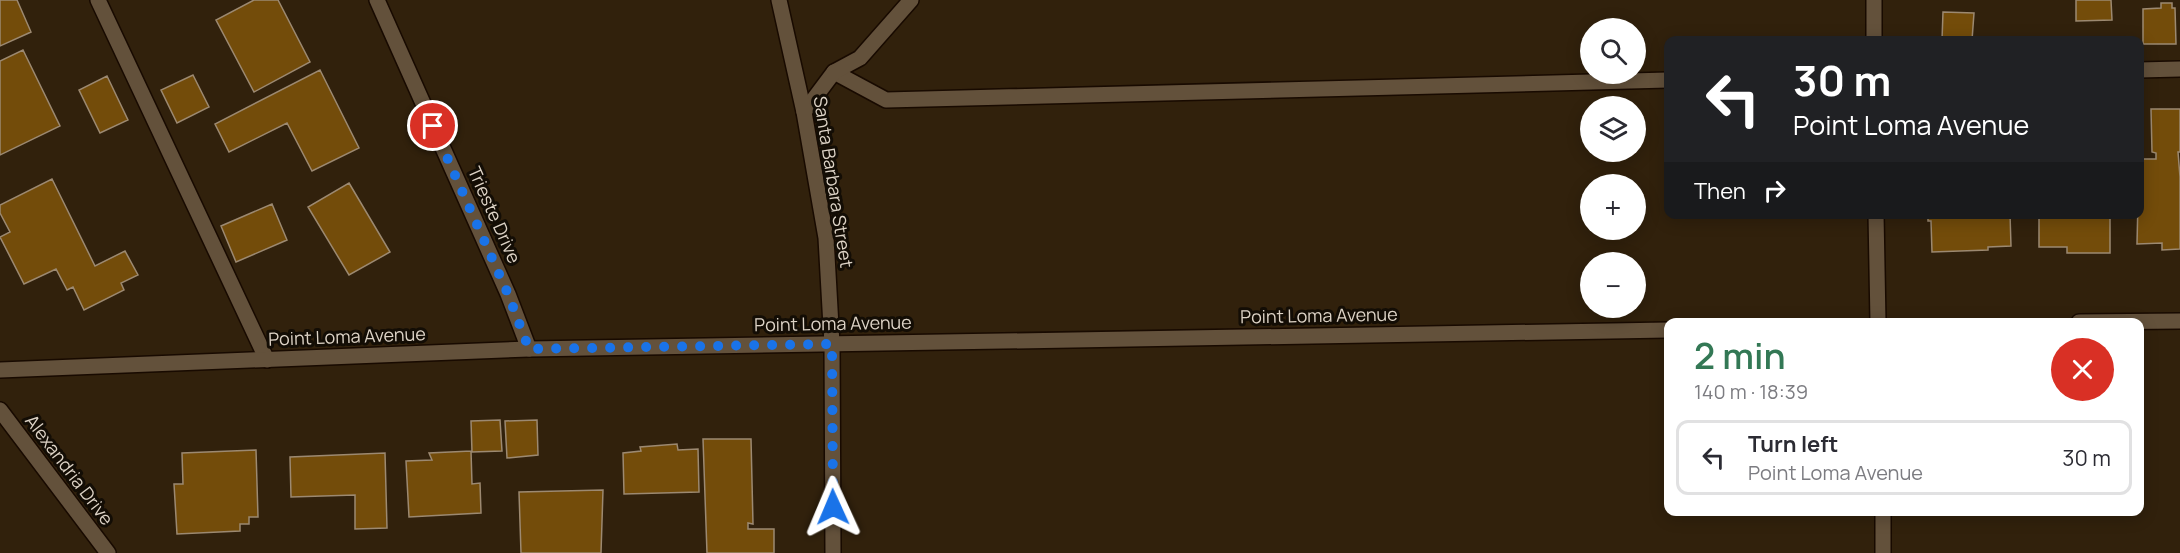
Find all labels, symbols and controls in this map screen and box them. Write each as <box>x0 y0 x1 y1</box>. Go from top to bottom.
map controls <box>1580 18 1646 318</box>
button: search <box>1580 18 1646 84</box>
text: 30 m <box>1793 51 1891 109</box>
icon: left <box>1694 60 1772 138</box>
street label: Santa Barbara Street <box>809 94 859 269</box>
button: layers <box>1580 96 1646 162</box>
pin <box>407 100 458 151</box>
text: Point Loma Avenue <box>1793 106 2029 143</box>
icon: arrive <box>416 109 449 142</box>
street label: Trieste Drive <box>463 162 527 267</box>
button: + <box>1580 174 1646 240</box>
icon: right <box>1758 174 1791 207</box>
text: Then <box>1694 176 1746 206</box>
button: − <box>1580 252 1646 318</box>
street label: Point Loma Avenue <box>1240 302 1398 328</box>
street label: Point Loma Avenue <box>754 310 912 336</box>
street label: Point Loma Avenue <box>268 321 426 351</box>
text: 2 min <box>1694 331 1786 380</box>
button: close <box>2051 338 2114 401</box>
text: 140 m · 18:39 <box>1694 378 1808 405</box>
street label: Alexandria Drive <box>20 409 119 530</box>
text: Turn left <box>1748 429 1838 459</box>
icon: left <box>1697 441 1730 474</box>
text: 30 m <box>2062 443 2111 473</box>
text: Point Loma Avenue <box>1748 459 1923 486</box>
position arrow <box>801 475 865 539</box>

